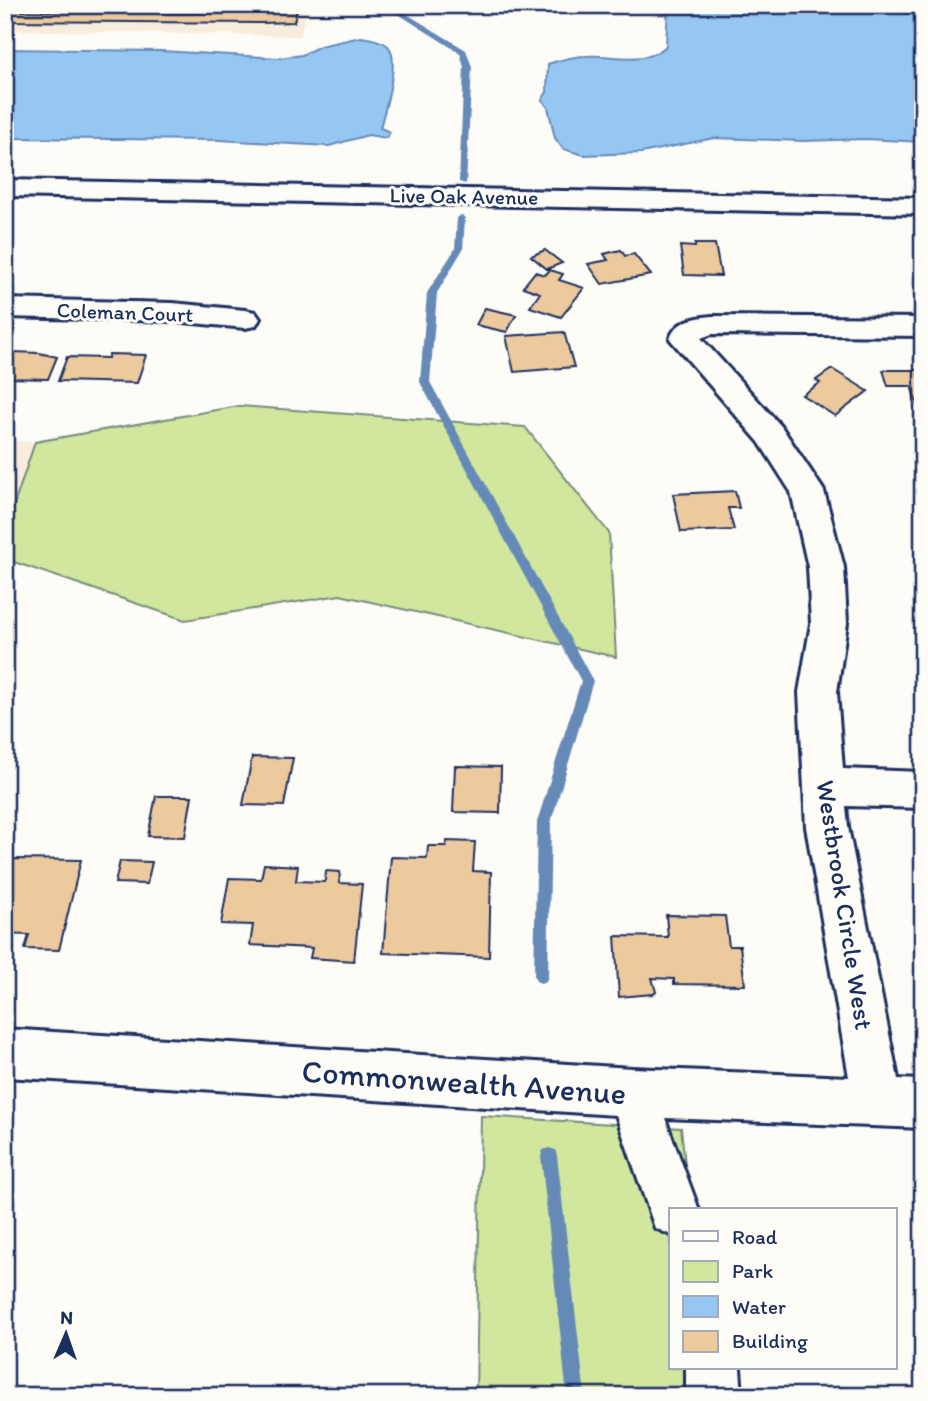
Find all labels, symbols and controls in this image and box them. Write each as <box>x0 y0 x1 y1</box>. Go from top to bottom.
street label: Live Oak Avenue <box>389 182 539 210</box>
street label: Coleman Court <box>56 297 194 327</box>
street label: Westbrook Circle West <box>809 778 881 1032</box>
street label: Commonwealth Avenue <box>301 1052 627 1112</box>
legend <box>669 1208 897 1370</box>
text: Road <box>732 1224 778 1249</box>
text: Park <box>732 1258 774 1283</box>
text: Water <box>732 1294 786 1319</box>
north arrow <box>32 1300 102 1370</box>
text: N <box>60 1306 73 1329</box>
text: Building <box>732 1328 808 1353</box>

